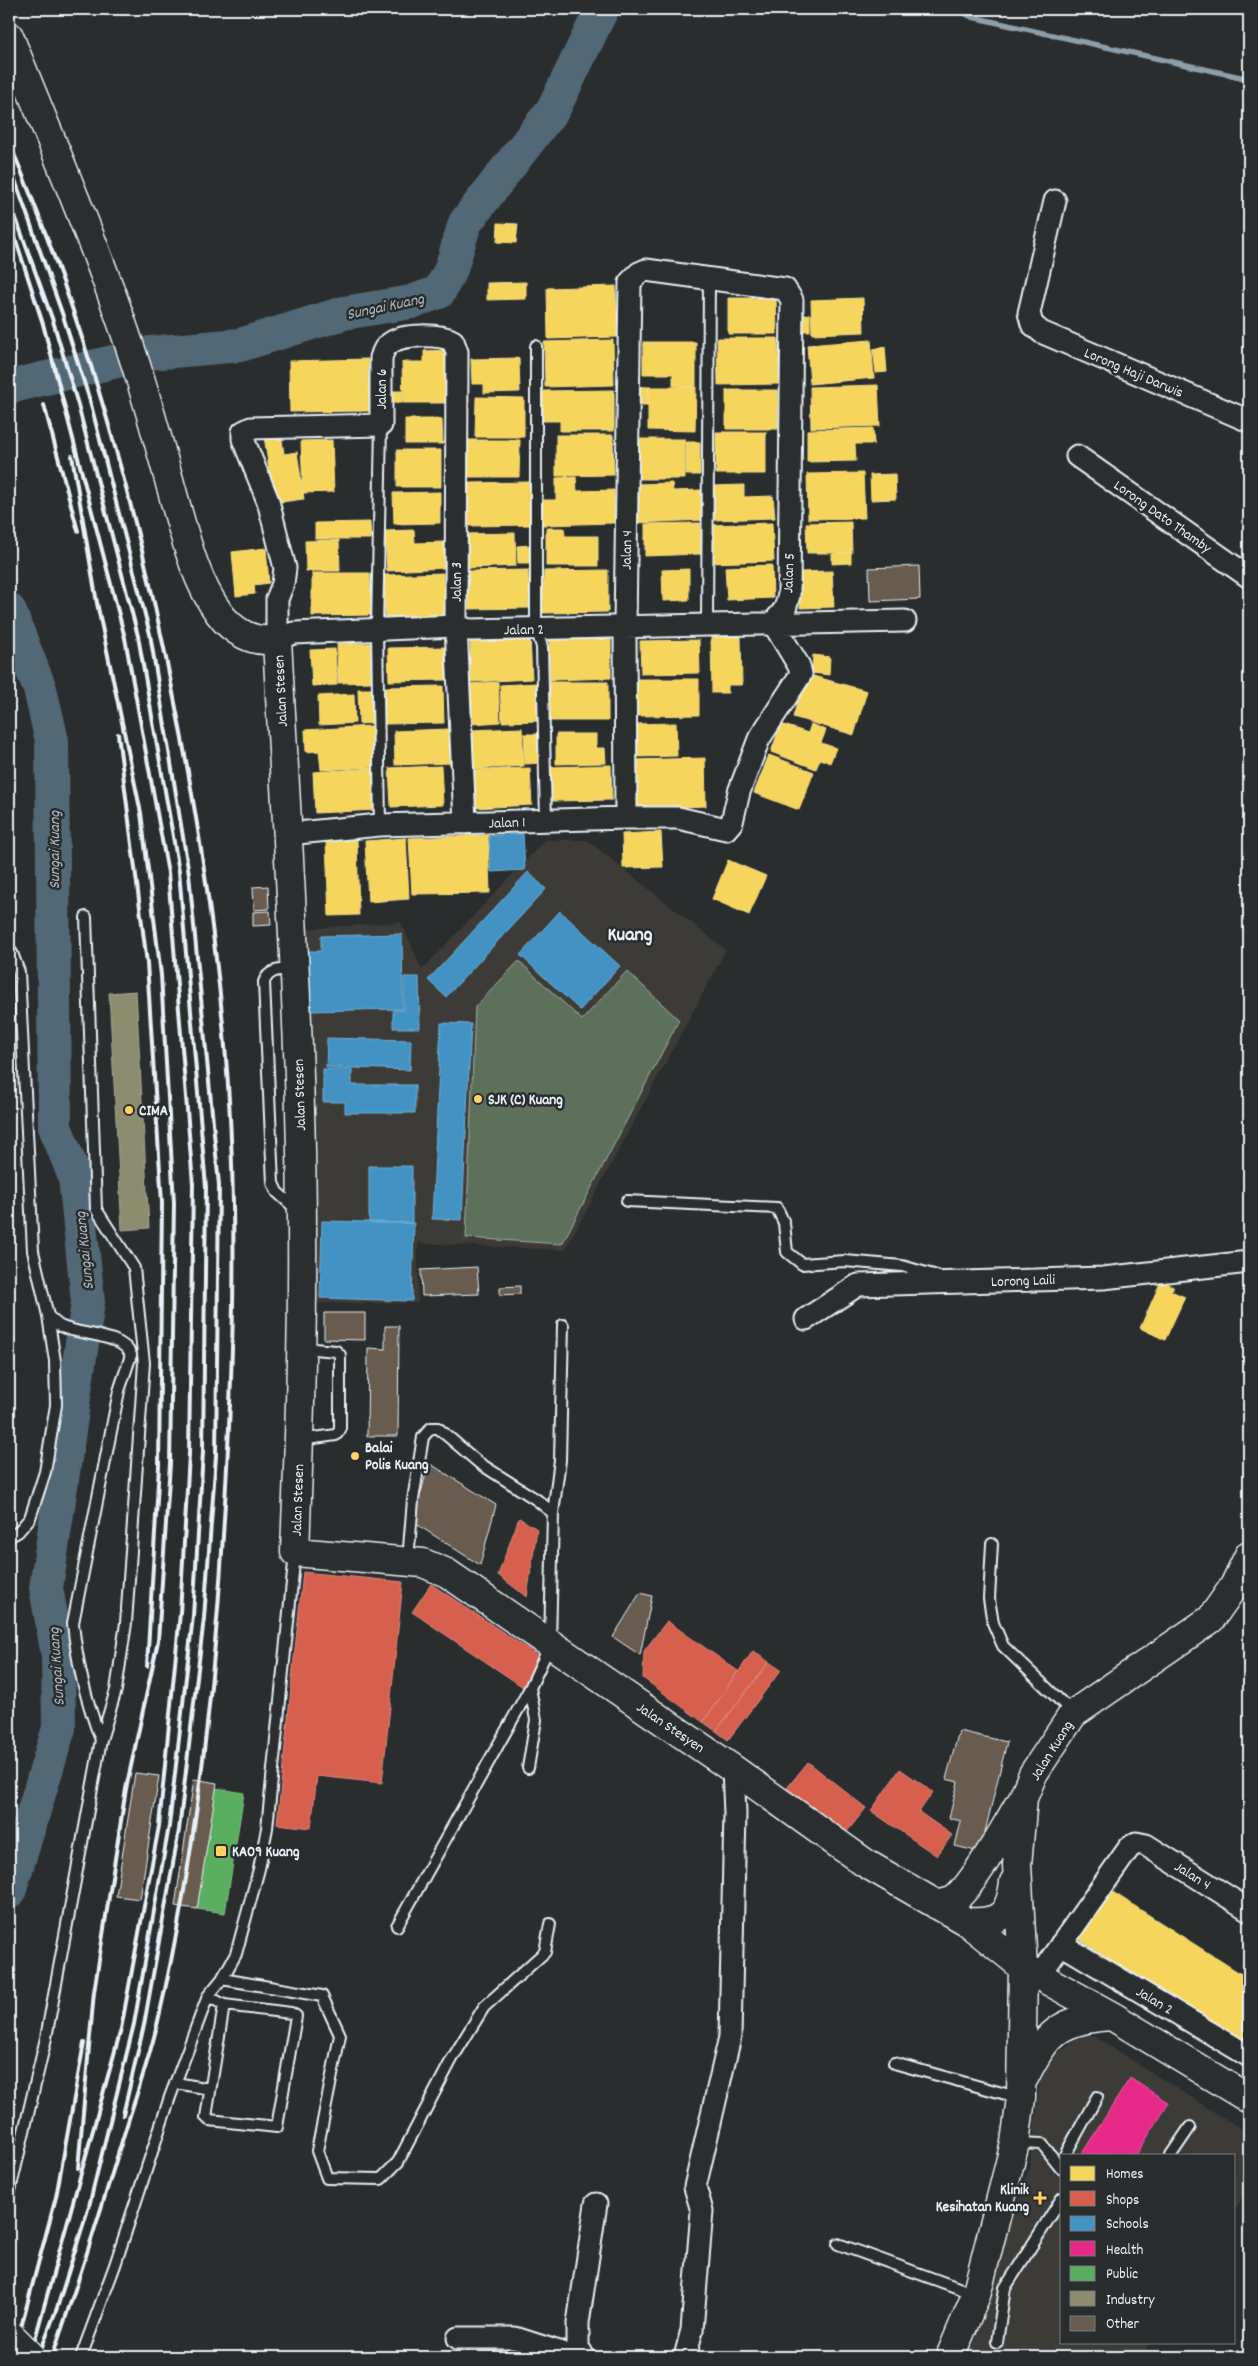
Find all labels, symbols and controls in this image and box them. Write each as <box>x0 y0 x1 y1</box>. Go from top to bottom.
water label: Sungai Kuang <box>345 288 427 327</box>
street label: Lorong Haji Darwis <box>1080 343 1186 405</box>
street label: Jalan 6 <box>372 369 394 409</box>
street label: Lorong Dato Thamby <box>1108 476 1216 560</box>
street label: Jalan 4 <box>617 530 639 570</box>
street label: Jalan 5 <box>778 552 802 594</box>
street label: Jalan 3 <box>447 562 469 602</box>
street label: Jalan 2 <box>504 620 544 642</box>
street label: Jalan Stesen <box>269 654 295 727</box>
water label: Sungai Kuang <box>44 810 67 889</box>
street label: Jalan 1 <box>488 812 526 836</box>
district label: Kuang <box>607 922 653 950</box>
street label: Jalan Stesen <box>289 1058 313 1131</box>
place label: SJK (C) Kuang <box>488 1090 563 1112</box>
marker: SJK (C) Kuang <box>472 1093 484 1105</box>
place label: CIMA <box>139 1101 168 1123</box>
marker: CIMA <box>123 1104 135 1116</box>
water label: Sungai Kuang <box>70 1209 101 1291</box>
street label: Lorong Laili <box>991 1270 1056 1294</box>
place label: Balai Polis Kuang <box>365 1438 429 1477</box>
marker: Balai Polis Kuang <box>349 1450 361 1462</box>
street label: Jalan Stesen <box>287 1464 311 1536</box>
water label: Sungai Kuang <box>43 1626 72 1707</box>
street label: Jalan Stesyen <box>631 1698 708 1760</box>
street label: Jalan Kuang <box>1026 1717 1080 1785</box>
place label: KA09 Kuang <box>232 1842 300 1864</box>
marker: KA09 Kuang <box>214 1844 228 1858</box>
street label: Jalan 4 <box>1169 1857 1215 1897</box>
street label: Jalan 2 <box>1131 1982 1177 2021</box>
legend <box>1060 2154 1236 2344</box>
text: Homes <box>1106 2164 1144 2186</box>
place label: Klinik Kesihatan Kuang <box>936 2180 1029 2219</box>
text: Shops <box>1106 2190 1139 2212</box>
marker: Klinik Kesihatan Kuang <box>1033 2191 1047 2205</box>
text: Schools <box>1106 2214 1149 2236</box>
text: Health <box>1106 2240 1143 2262</box>
text: Public <box>1106 2264 1138 2286</box>
text: Industry <box>1106 2290 1155 2312</box>
text: Other <box>1106 2314 1140 2336</box>

